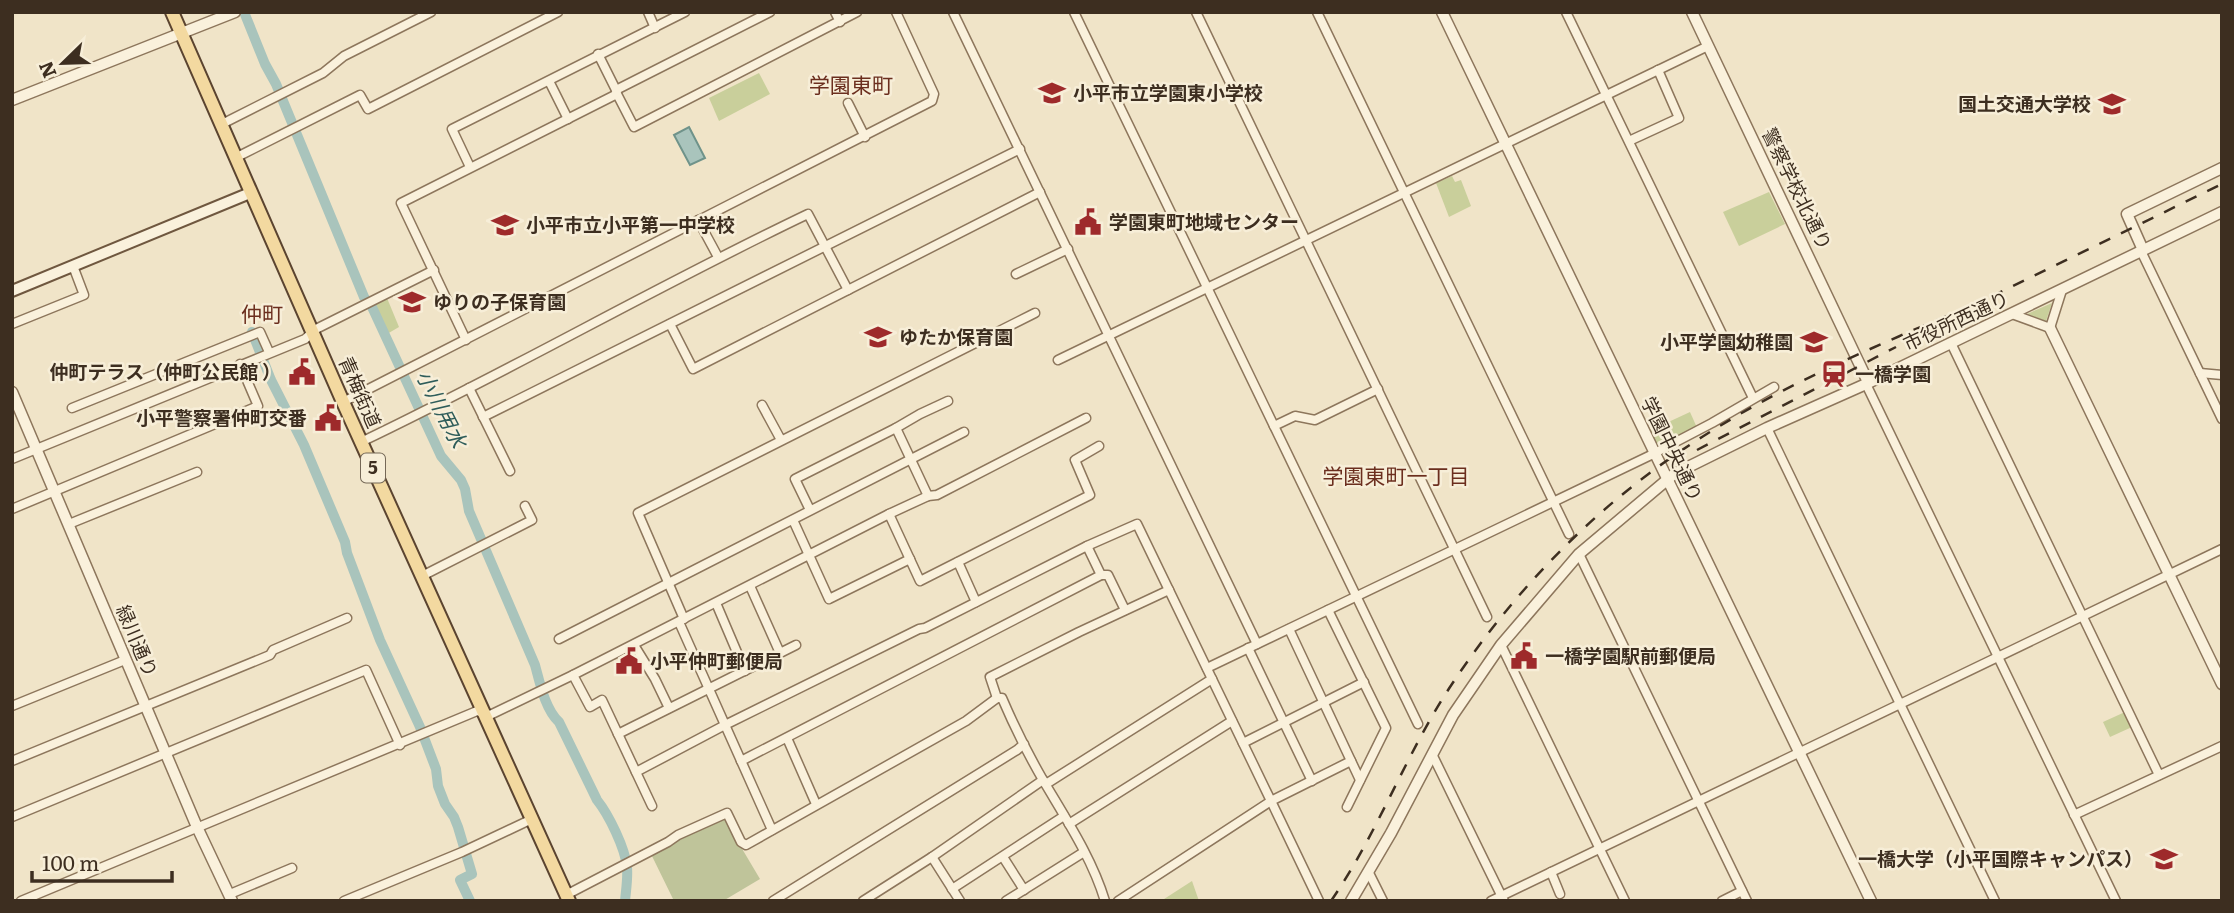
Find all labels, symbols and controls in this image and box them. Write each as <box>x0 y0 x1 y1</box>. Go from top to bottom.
north arrow <box>28 28 98 98</box>
text: N <box>30 57 62 83</box>
district label: 学園東町 <box>809 68 893 99</box>
school or university icon: 小平市立学園東小学校 <box>1037 78 1067 108</box>
place label: 小平市立学園東小学校 <box>1073 78 1263 106</box>
place label: 国土交通大学校 <box>1958 89 2091 117</box>
school or university icon: 国土交通大学校 <box>2097 89 2127 119</box>
street label: 警察学校北通り <box>1756 123 1840 254</box>
public building icon: 学園東町地域センター <box>1073 207 1103 237</box>
place label: 学園東町地域センター <box>1109 207 1299 235</box>
school or university icon: 小平市立小平第一中学校 <box>490 210 520 240</box>
place label: 小平市立小平第一中学校 <box>526 210 735 238</box>
street label: 市役所西通り <box>1898 283 2013 357</box>
school or university icon: ゆりの子保育園 <box>397 287 427 317</box>
place label: ゆりの子保育園 <box>433 287 566 315</box>
district label: 仲町 <box>241 297 283 328</box>
school or university icon: ゆたか保育園 <box>863 322 893 352</box>
place label: ゆたか保育園 <box>899 322 1013 350</box>
place label: 小平学園幼稚園 <box>1660 327 1793 355</box>
school or university icon: 小平学園幼稚園 <box>1799 327 1829 357</box>
street label: 青梅街道 <box>333 351 389 432</box>
place label: 仲町テラス（仲町公民館 ） <box>50 357 281 385</box>
public building icon: 仲町テラス（仲町公民館 ） <box>287 357 317 387</box>
station icon: 一橋学園 <box>1819 359 1849 389</box>
place label: 一橋学園 <box>1855 359 1931 387</box>
water label: 小川用水 <box>410 363 477 454</box>
street label: 学園中央通り <box>1635 391 1710 506</box>
place label: 小平警察署仲町交番 <box>136 403 307 431</box>
public building icon: 小平警察署仲町交番 <box>313 403 343 433</box>
road number: 5 <box>361 454 385 482</box>
district label: 学園東町一丁目 <box>1323 459 1470 490</box>
street label: 緑川通り <box>110 600 166 681</box>
public building icon: 一橋学園駅前郵便局 <box>1509 641 1539 671</box>
place label: 一橋学園駅前郵便局 <box>1545 641 1716 669</box>
public building icon: 小平仲町郵便局 <box>614 646 644 676</box>
place label: 小平仲町郵便局 <box>650 646 783 674</box>
scale bar <box>32 839 172 883</box>
place label: 一橋大学（小平国際キャンパス） <box>1858 844 2143 872</box>
school or university icon: 一橋大学（小平国際キャンパス） <box>2149 844 2179 874</box>
text: 100 m <box>42 846 99 877</box>

